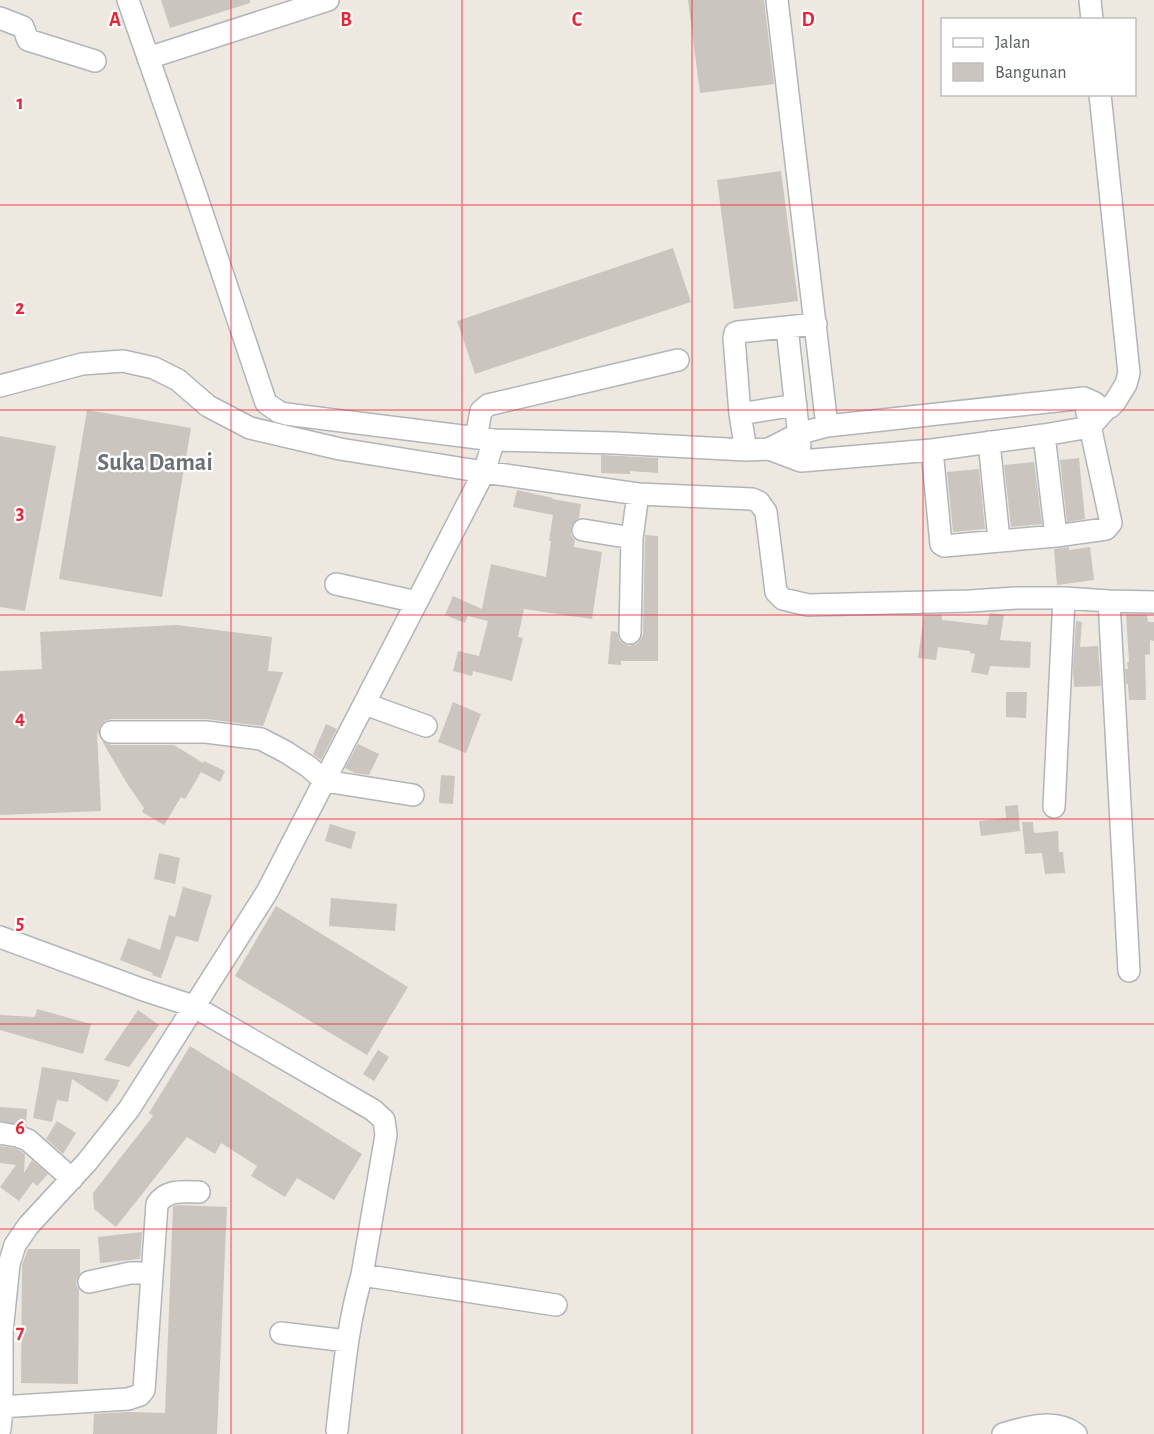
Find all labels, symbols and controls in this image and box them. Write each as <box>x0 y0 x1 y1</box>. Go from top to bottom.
text: A <box>109 10 121 30</box>
text: B <box>340 10 352 30</box>
text: C <box>572 10 583 30</box>
text: D <box>801 10 815 30</box>
legend <box>941 18 1136 96</box>
text: Jalan <box>995 34 1030 52</box>
text: Bangunan <box>995 64 1067 82</box>
text: 1 <box>16 93 24 113</box>
text: 2 <box>15 298 25 318</box>
district label: Suka Damai <box>97 451 213 475</box>
text: 3 <box>16 503 24 523</box>
text: 4 <box>15 708 25 728</box>
text: 5 <box>16 913 24 933</box>
text: 6 <box>15 1118 25 1138</box>
text: 7 <box>16 1322 25 1342</box>

